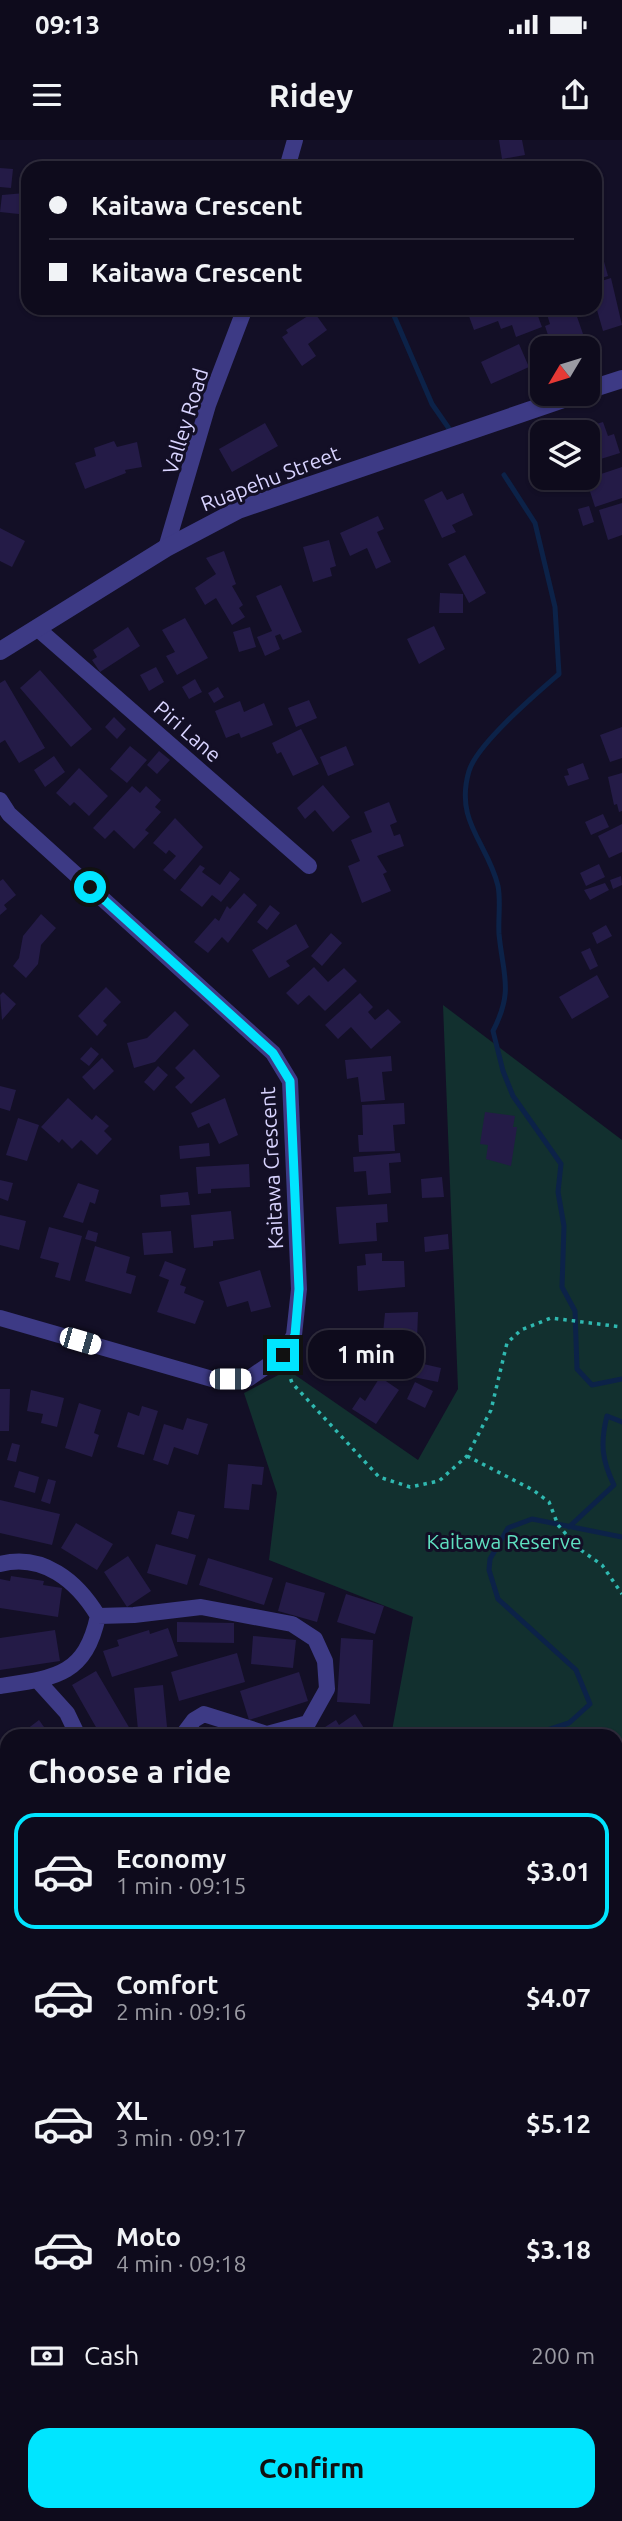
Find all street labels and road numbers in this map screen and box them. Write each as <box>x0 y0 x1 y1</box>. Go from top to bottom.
street label: Valley Road <box>157 365 213 477</box>
street label: Ruapehu Street <box>197 440 343 516</box>
street label: Piri Lane <box>150 695 226 767</box>
street label: Kaitawa Crescent <box>255 1086 287 1250</box>

